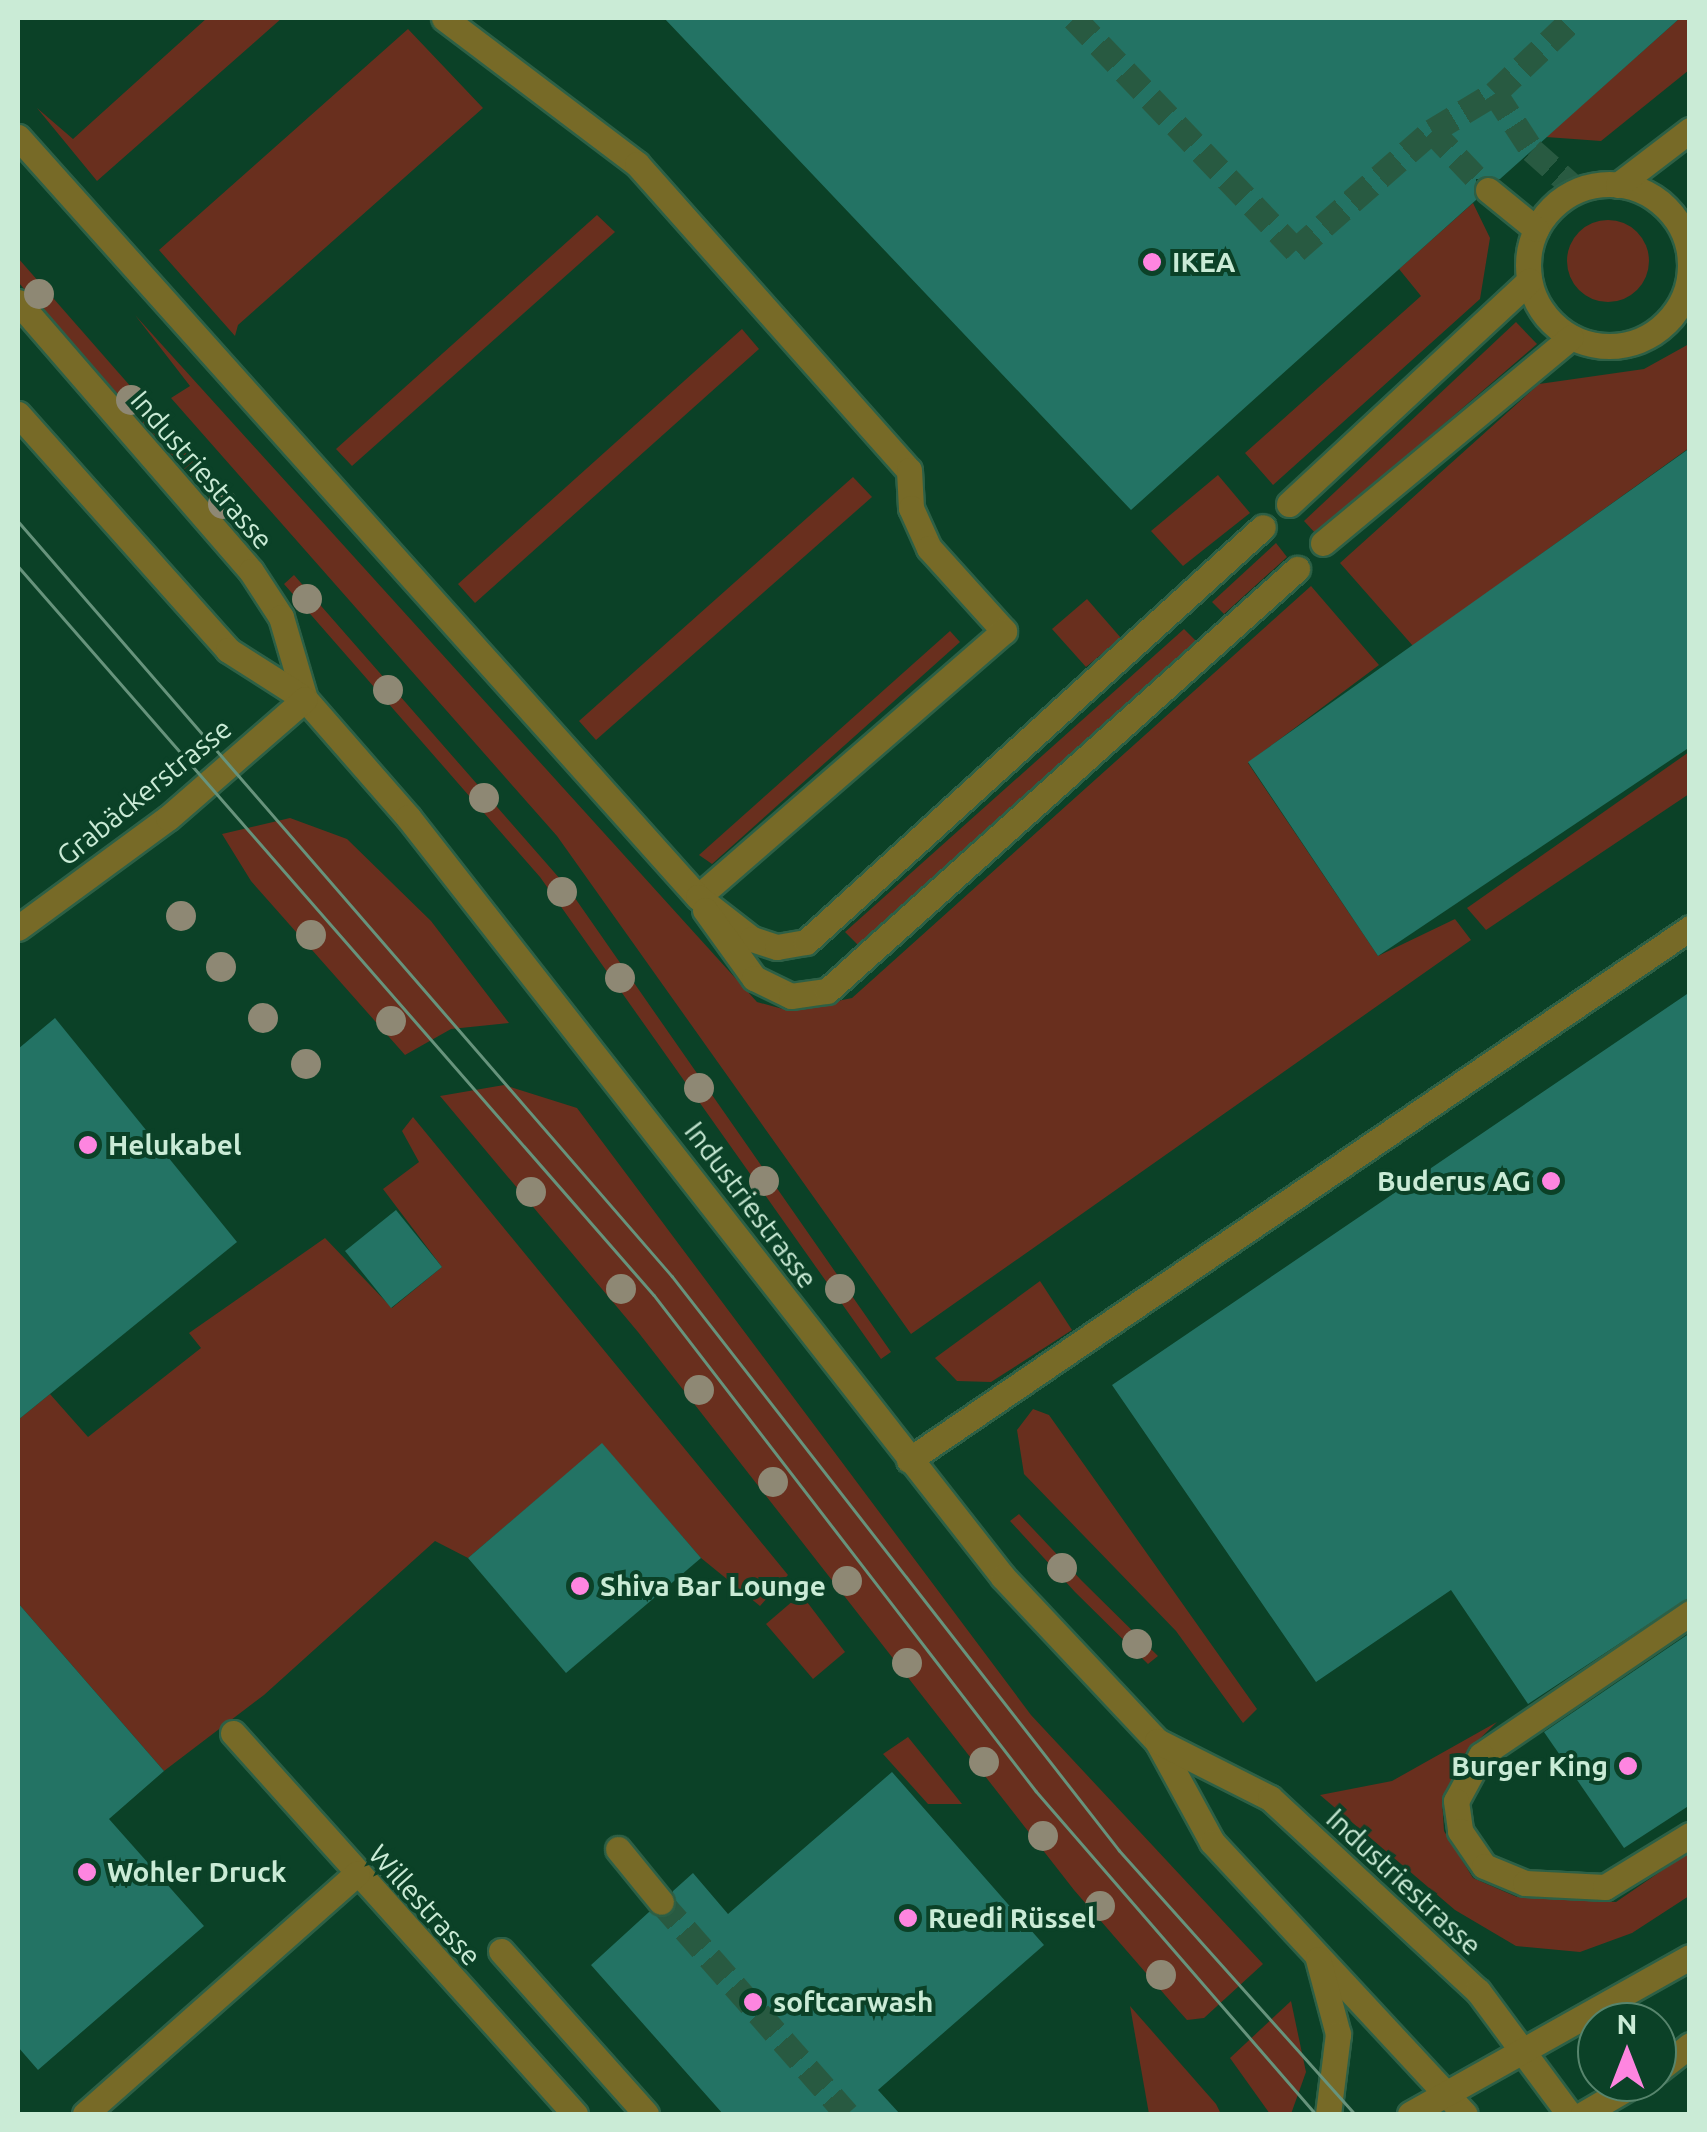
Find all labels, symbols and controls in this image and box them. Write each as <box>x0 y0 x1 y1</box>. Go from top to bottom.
place label: IKEA <box>1172 245 1235 279</box>
marker: IKEA <box>1141 251 1163 273</box>
street label: Industriestrasse <box>124 384 280 556</box>
street label: Grabäckerstrasse <box>50 711 238 873</box>
street label: Industriestrasse <box>678 1115 824 1295</box>
place label: Helukabel <box>108 1128 241 1162</box>
marker: Helukabel <box>77 1134 99 1156</box>
place label: Buderus AG <box>1377 1164 1531 1198</box>
marker: Buderus AG <box>1540 1170 1562 1192</box>
place label: Shiva Bar Lounge <box>600 1569 826 1603</box>
marker: Shiva Bar Lounge <box>569 1575 591 1597</box>
place label: Burger King <box>1451 1749 1608 1783</box>
marker: Burger King <box>1617 1755 1639 1777</box>
street label: Industriestrasse <box>1320 1802 1488 1962</box>
street label: Willestrasse <box>362 1838 488 1972</box>
place label: Wohler Druck <box>107 1855 286 1889</box>
marker: Wohler Druck <box>76 1861 98 1883</box>
place label: Ruedi Rüssel <box>928 1901 1095 1935</box>
marker: Ruedi Rüssel <box>897 1907 919 1929</box>
place label: softcarwash <box>773 1985 933 2019</box>
marker: softcarwash <box>742 1991 764 2013</box>
north arrow <box>1577 2002 1677 2102</box>
text: N <box>1617 2008 1637 2039</box>

